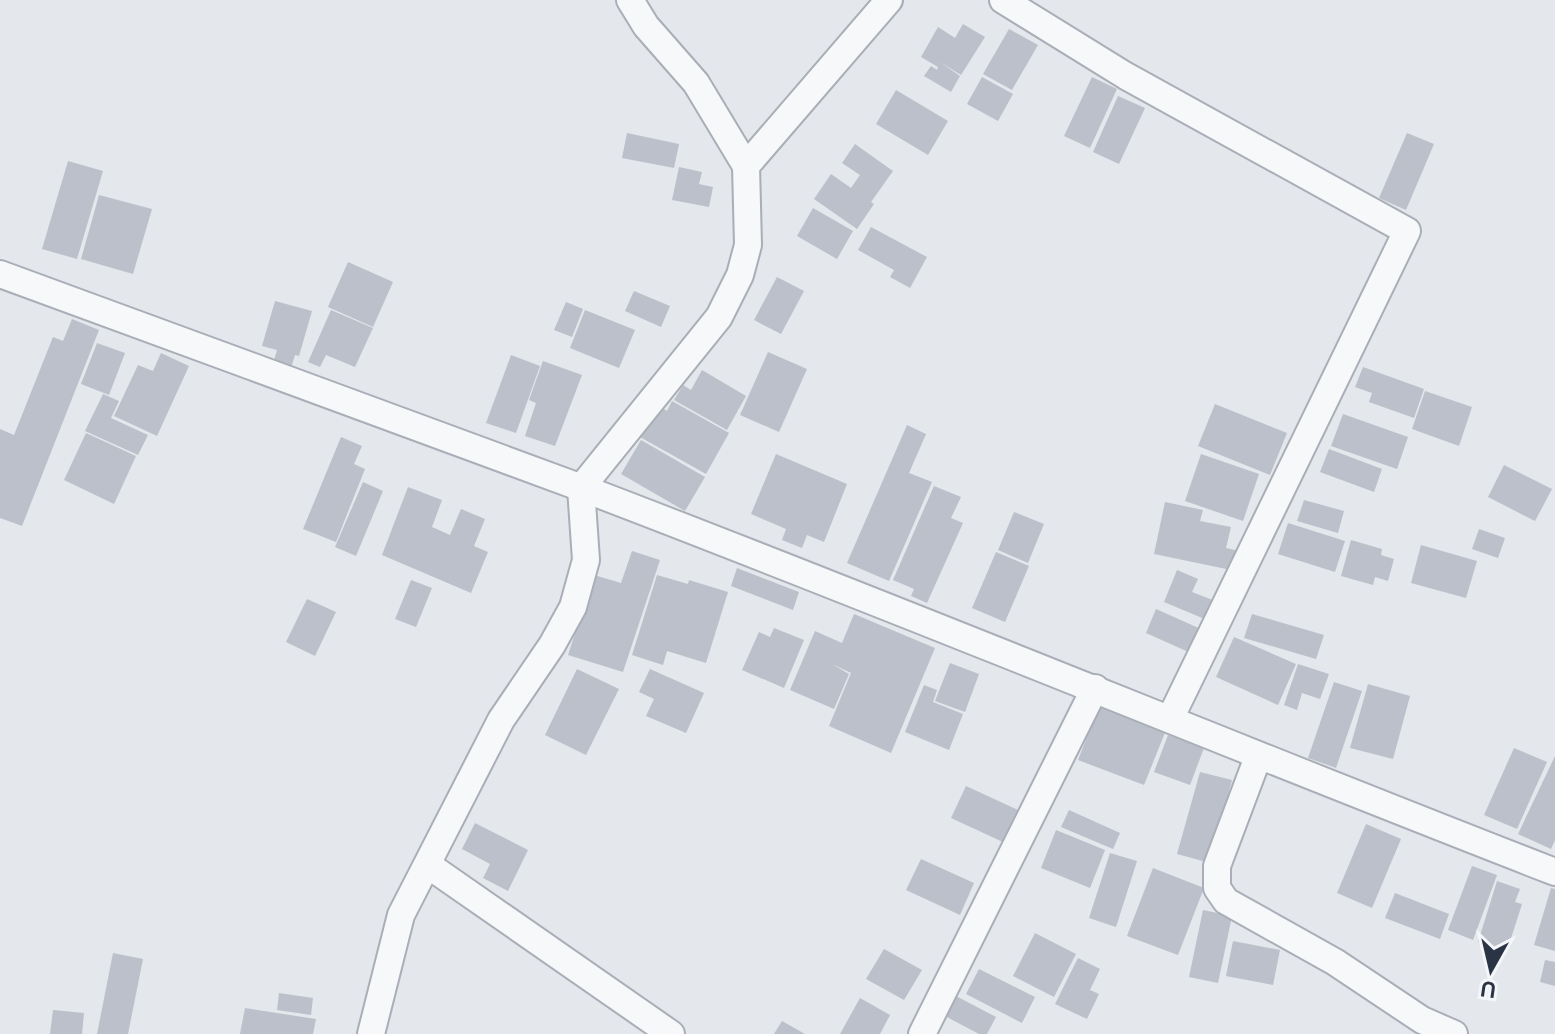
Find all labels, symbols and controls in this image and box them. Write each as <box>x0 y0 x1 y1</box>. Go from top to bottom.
north arrow <box>1451 930 1531 1010</box>
text: U <box>1479 975 1498 1004</box>

